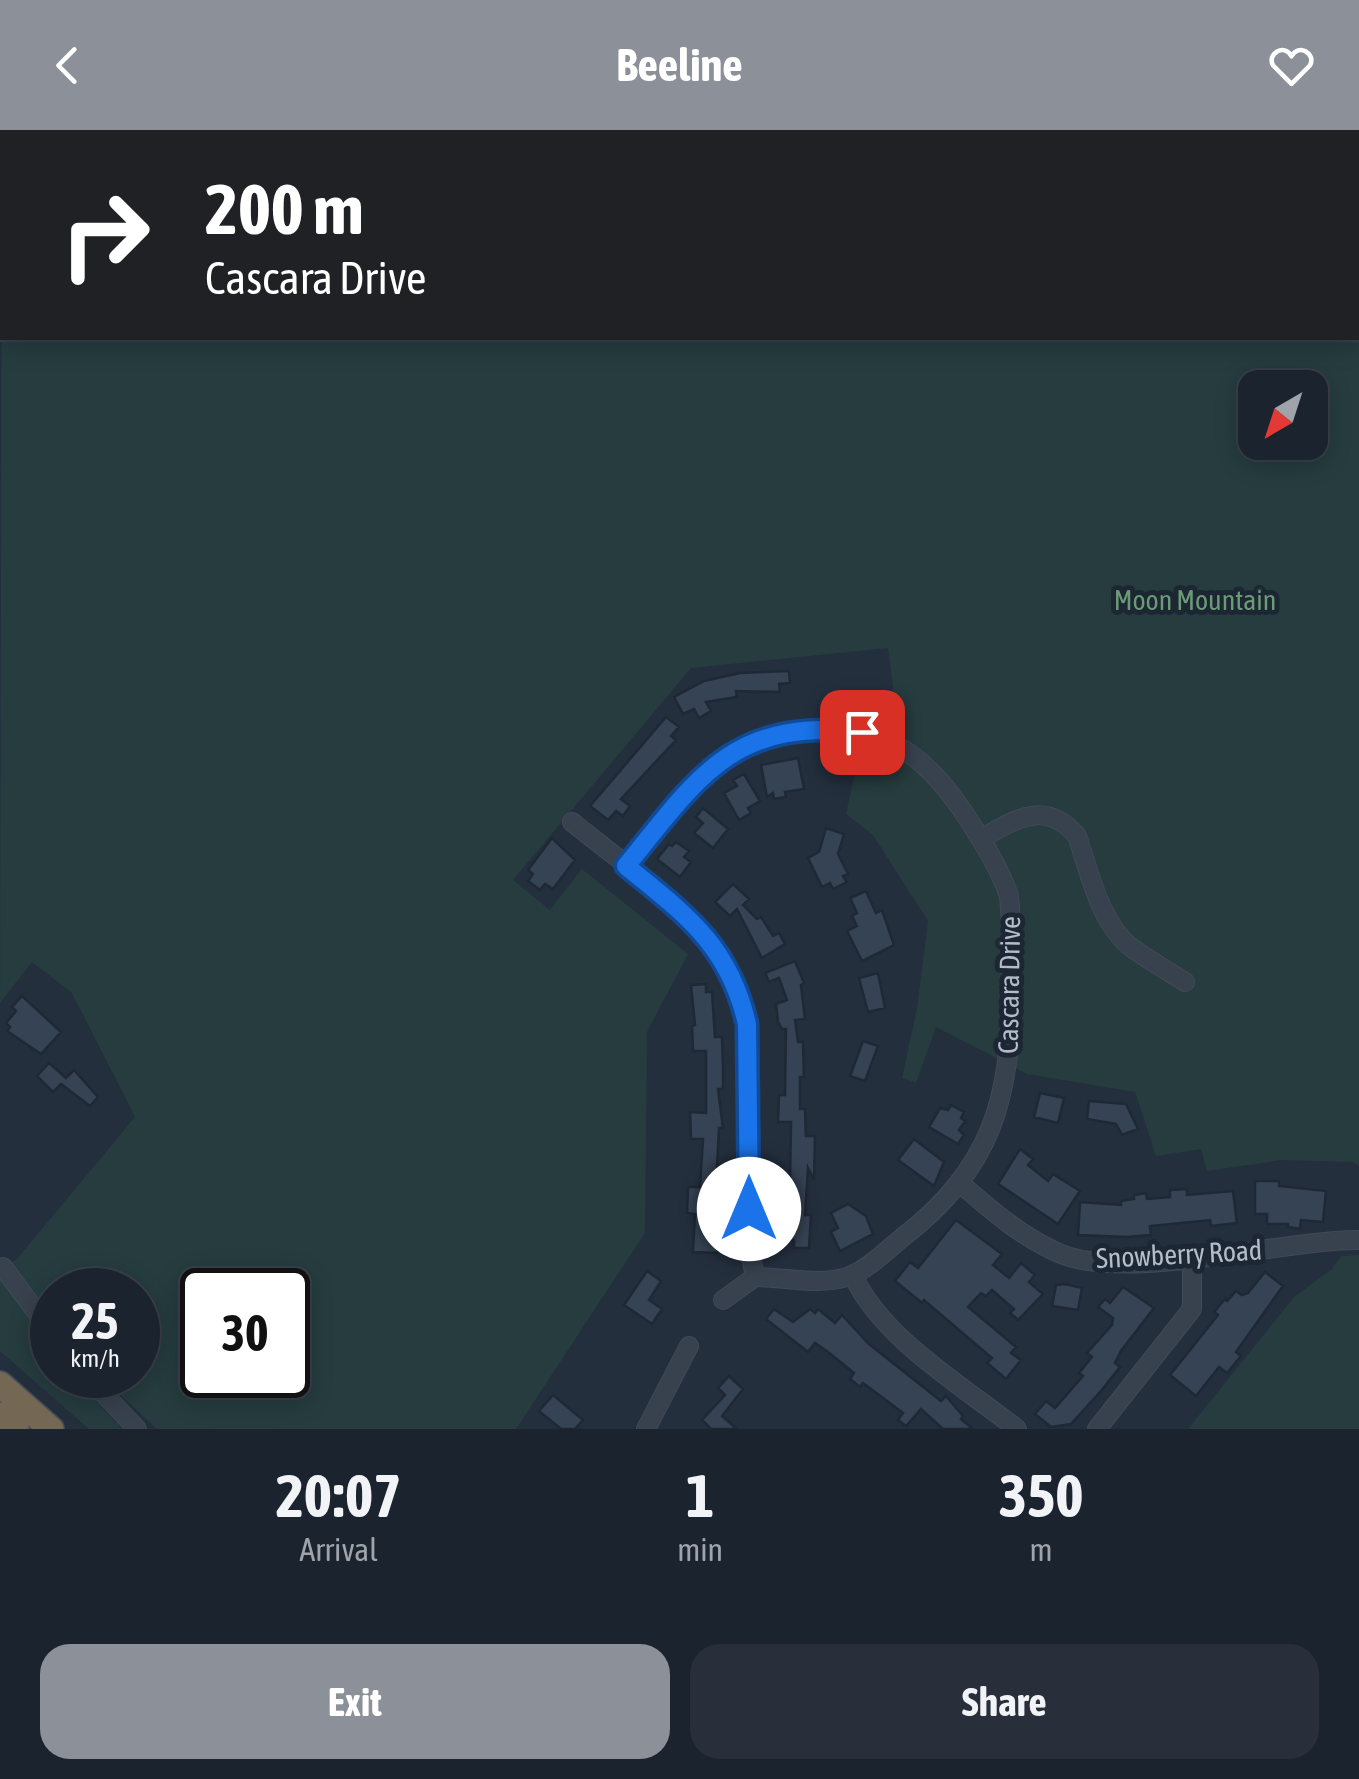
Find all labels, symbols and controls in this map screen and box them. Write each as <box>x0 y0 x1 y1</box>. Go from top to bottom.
icon: back <box>40 38 95 93</box>
icon: heart <box>1264 38 1319 93</box>
text: Beeline <box>616 39 743 91</box>
text: 200 m <box>205 169 364 249</box>
icon: right <box>40 170 170 300</box>
text: Cascara Drive <box>205 252 426 304</box>
north arrow <box>1238 370 1328 460</box>
map controls <box>1238 370 1328 460</box>
park label: Moon Mountain <box>1114 584 1276 616</box>
pin <box>820 690 905 775</box>
icon: arrive <box>835 705 890 760</box>
street label: Cascara Drive <box>992 916 1026 1054</box>
position arrow <box>697 1157 801 1261</box>
street label: Snowberry Road <box>1095 1234 1263 1274</box>
speed limit sign: 30 <box>180 1268 310 1398</box>
text: 25 <box>71 1292 118 1350</box>
text: km/h <box>70 1344 120 1372</box>
text: 20:07 <box>276 1461 402 1530</box>
text: 1 <box>686 1461 714 1530</box>
text: 350 <box>999 1461 1083 1530</box>
text: Arrival <box>300 1531 378 1568</box>
text: min <box>677 1531 723 1568</box>
text: m <box>1030 1531 1053 1568</box>
button: Exit <box>40 1644 670 1759</box>
button: Share <box>690 1644 1319 1759</box>

